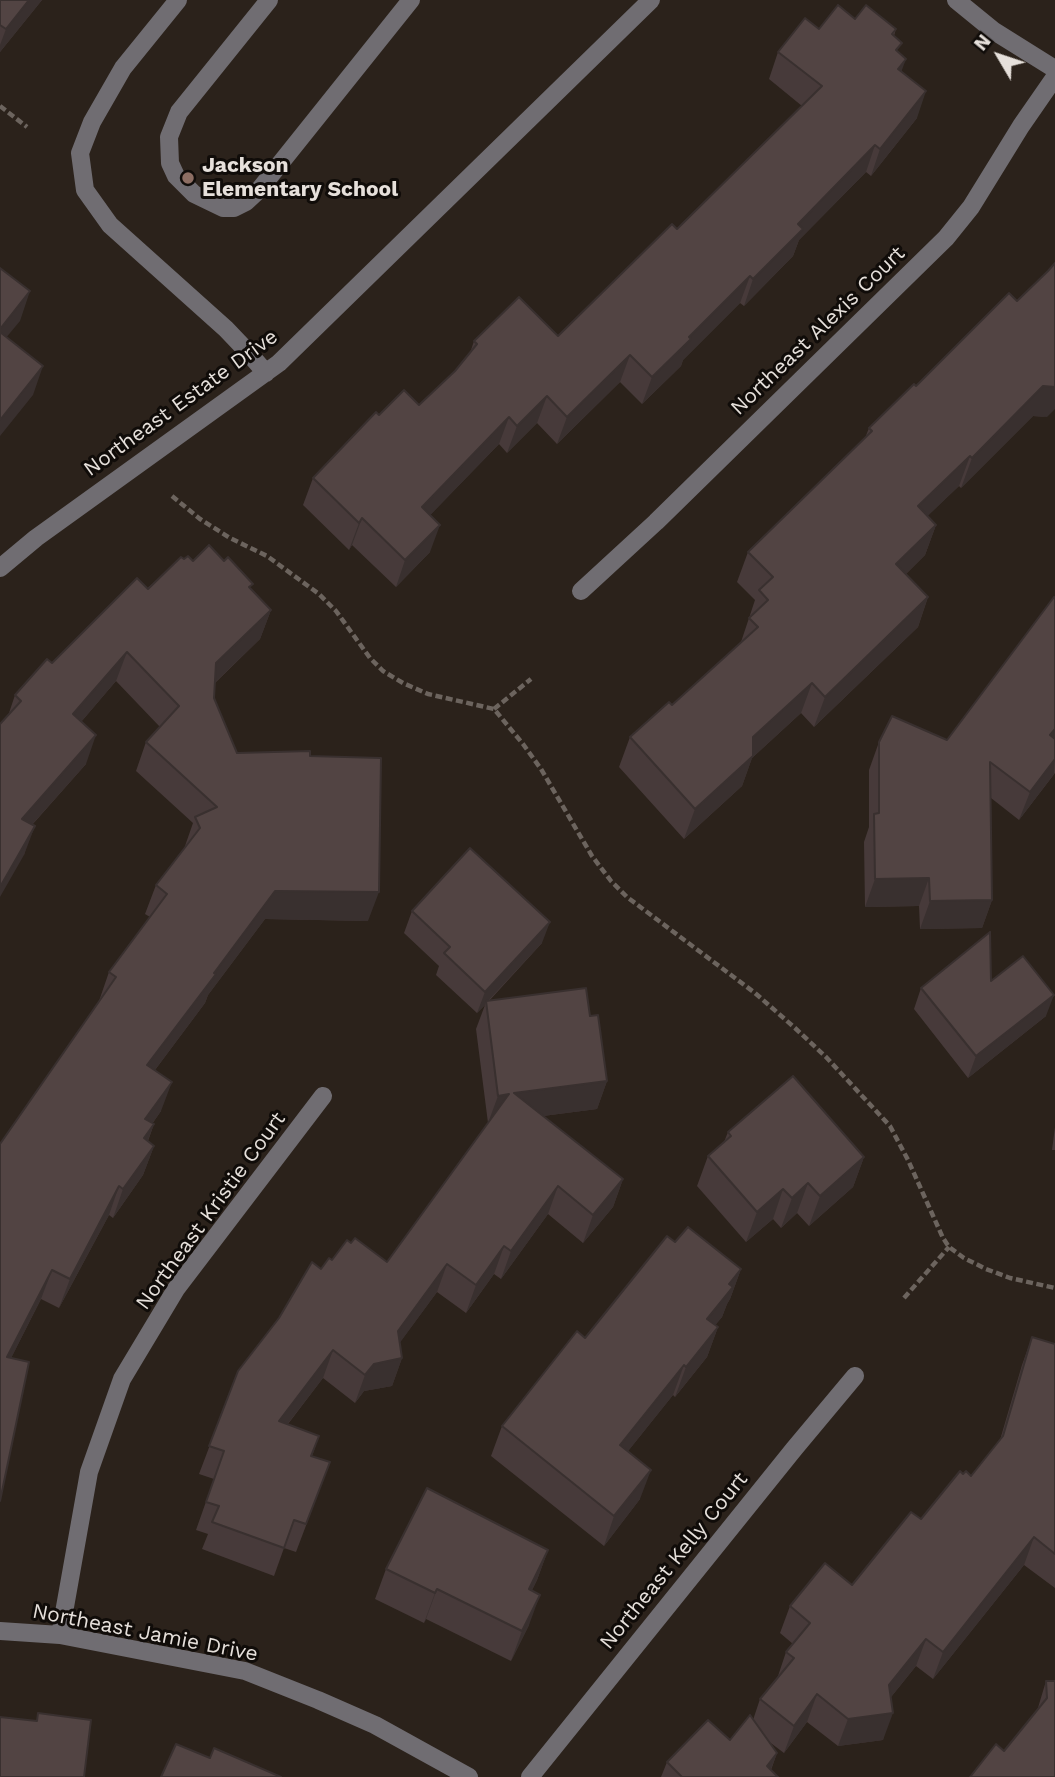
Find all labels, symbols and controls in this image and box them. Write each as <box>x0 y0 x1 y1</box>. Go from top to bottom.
north arrow <box>964 21 1034 91</box>
text: N <box>969 30 996 55</box>
place label: Jackson Elementary School <box>202 153 398 203</box>
marker: Jackson Elementary School <box>180 170 196 186</box>
street label: Northeast Alexis Court <box>726 241 910 421</box>
street label: Northeast Estate Drive <box>79 324 283 482</box>
street label: Northeast Kristie Court <box>131 1107 291 1315</box>
street label: Northeast Kelly Court <box>595 1467 753 1655</box>
street label: Northeast Jamie Drive <box>30 1599 260 1667</box>

